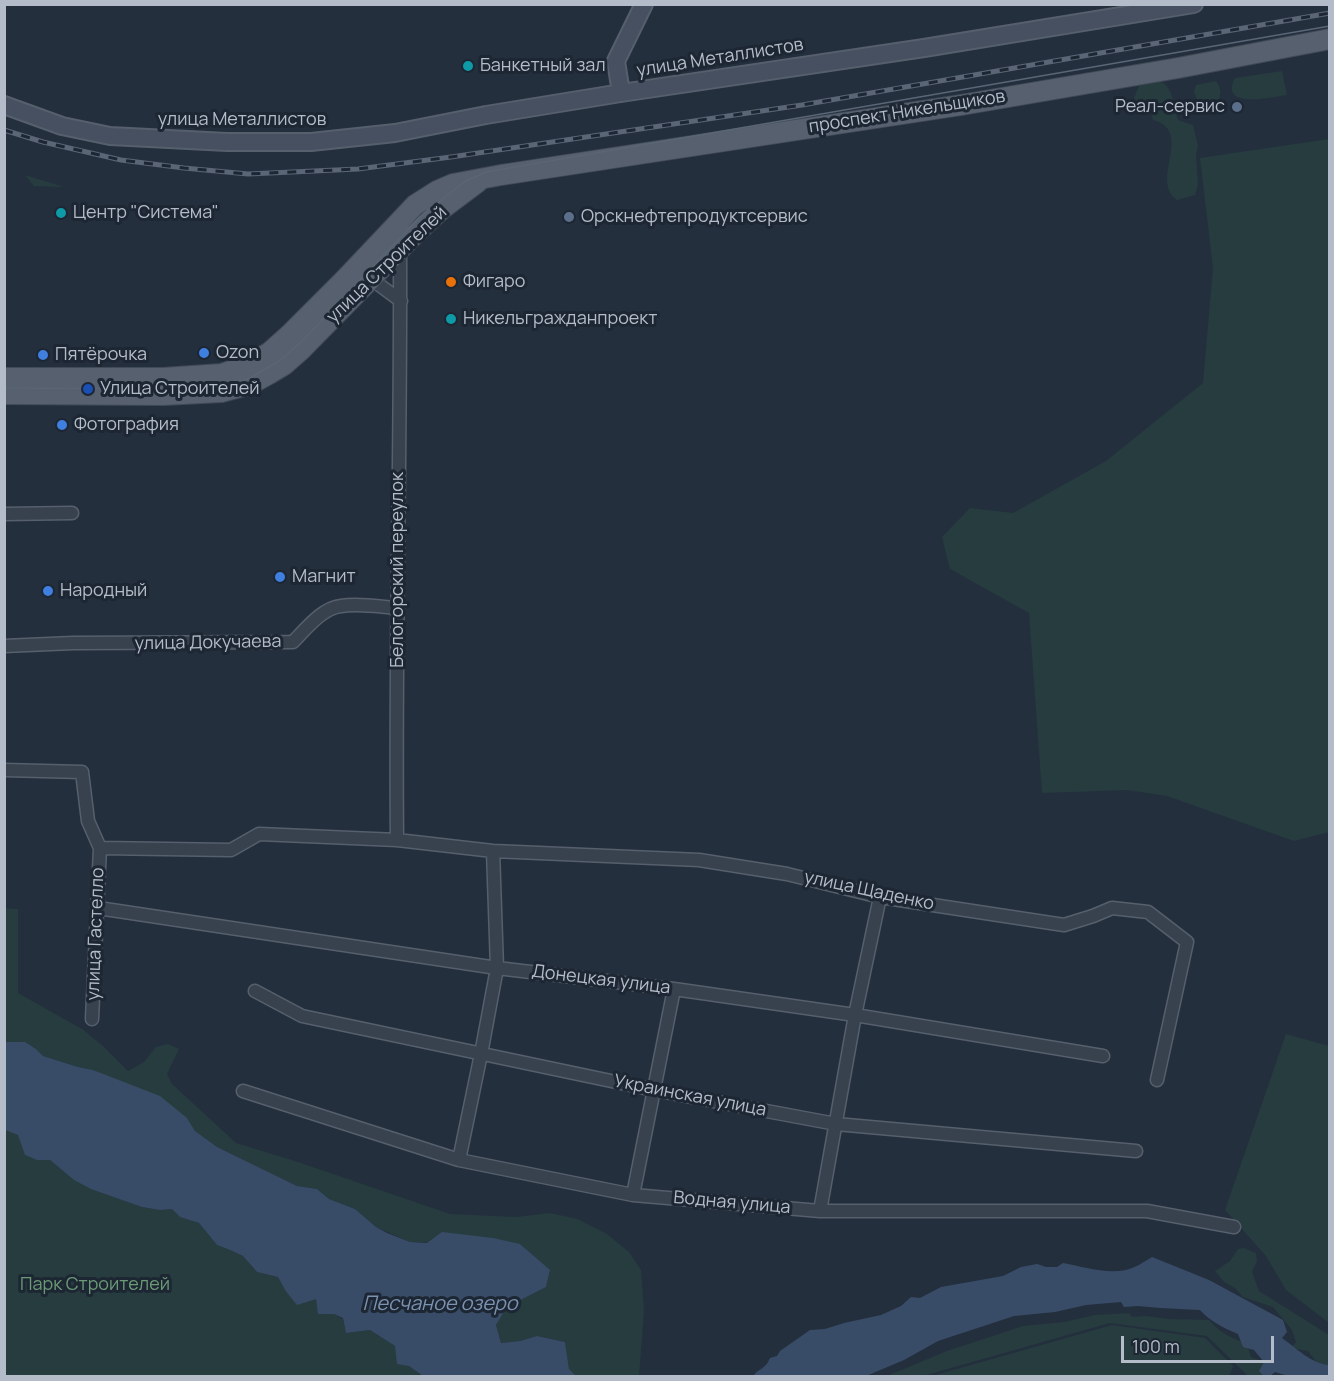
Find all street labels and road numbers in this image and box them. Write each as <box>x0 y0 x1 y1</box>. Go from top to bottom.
street label: улица Металлистов <box>635 34 805 82</box>
street label: проспект Никельщиков <box>807 86 1007 138</box>
street label: улица Металлистов <box>158 109 326 131</box>
street label: улица Строителей <box>322 202 452 328</box>
street label: Белогорский переулок <box>387 472 409 668</box>
street label: улица Докучаева <box>134 631 282 655</box>
street label: улица Гастелло <box>83 867 109 1001</box>
street label: улица Щаденко <box>802 867 936 915</box>
street label: Донецкая улица <box>530 961 672 999</box>
street label: Украинская улица <box>612 1071 768 1121</box>
street label: Водная улица <box>673 1187 791 1219</box>

